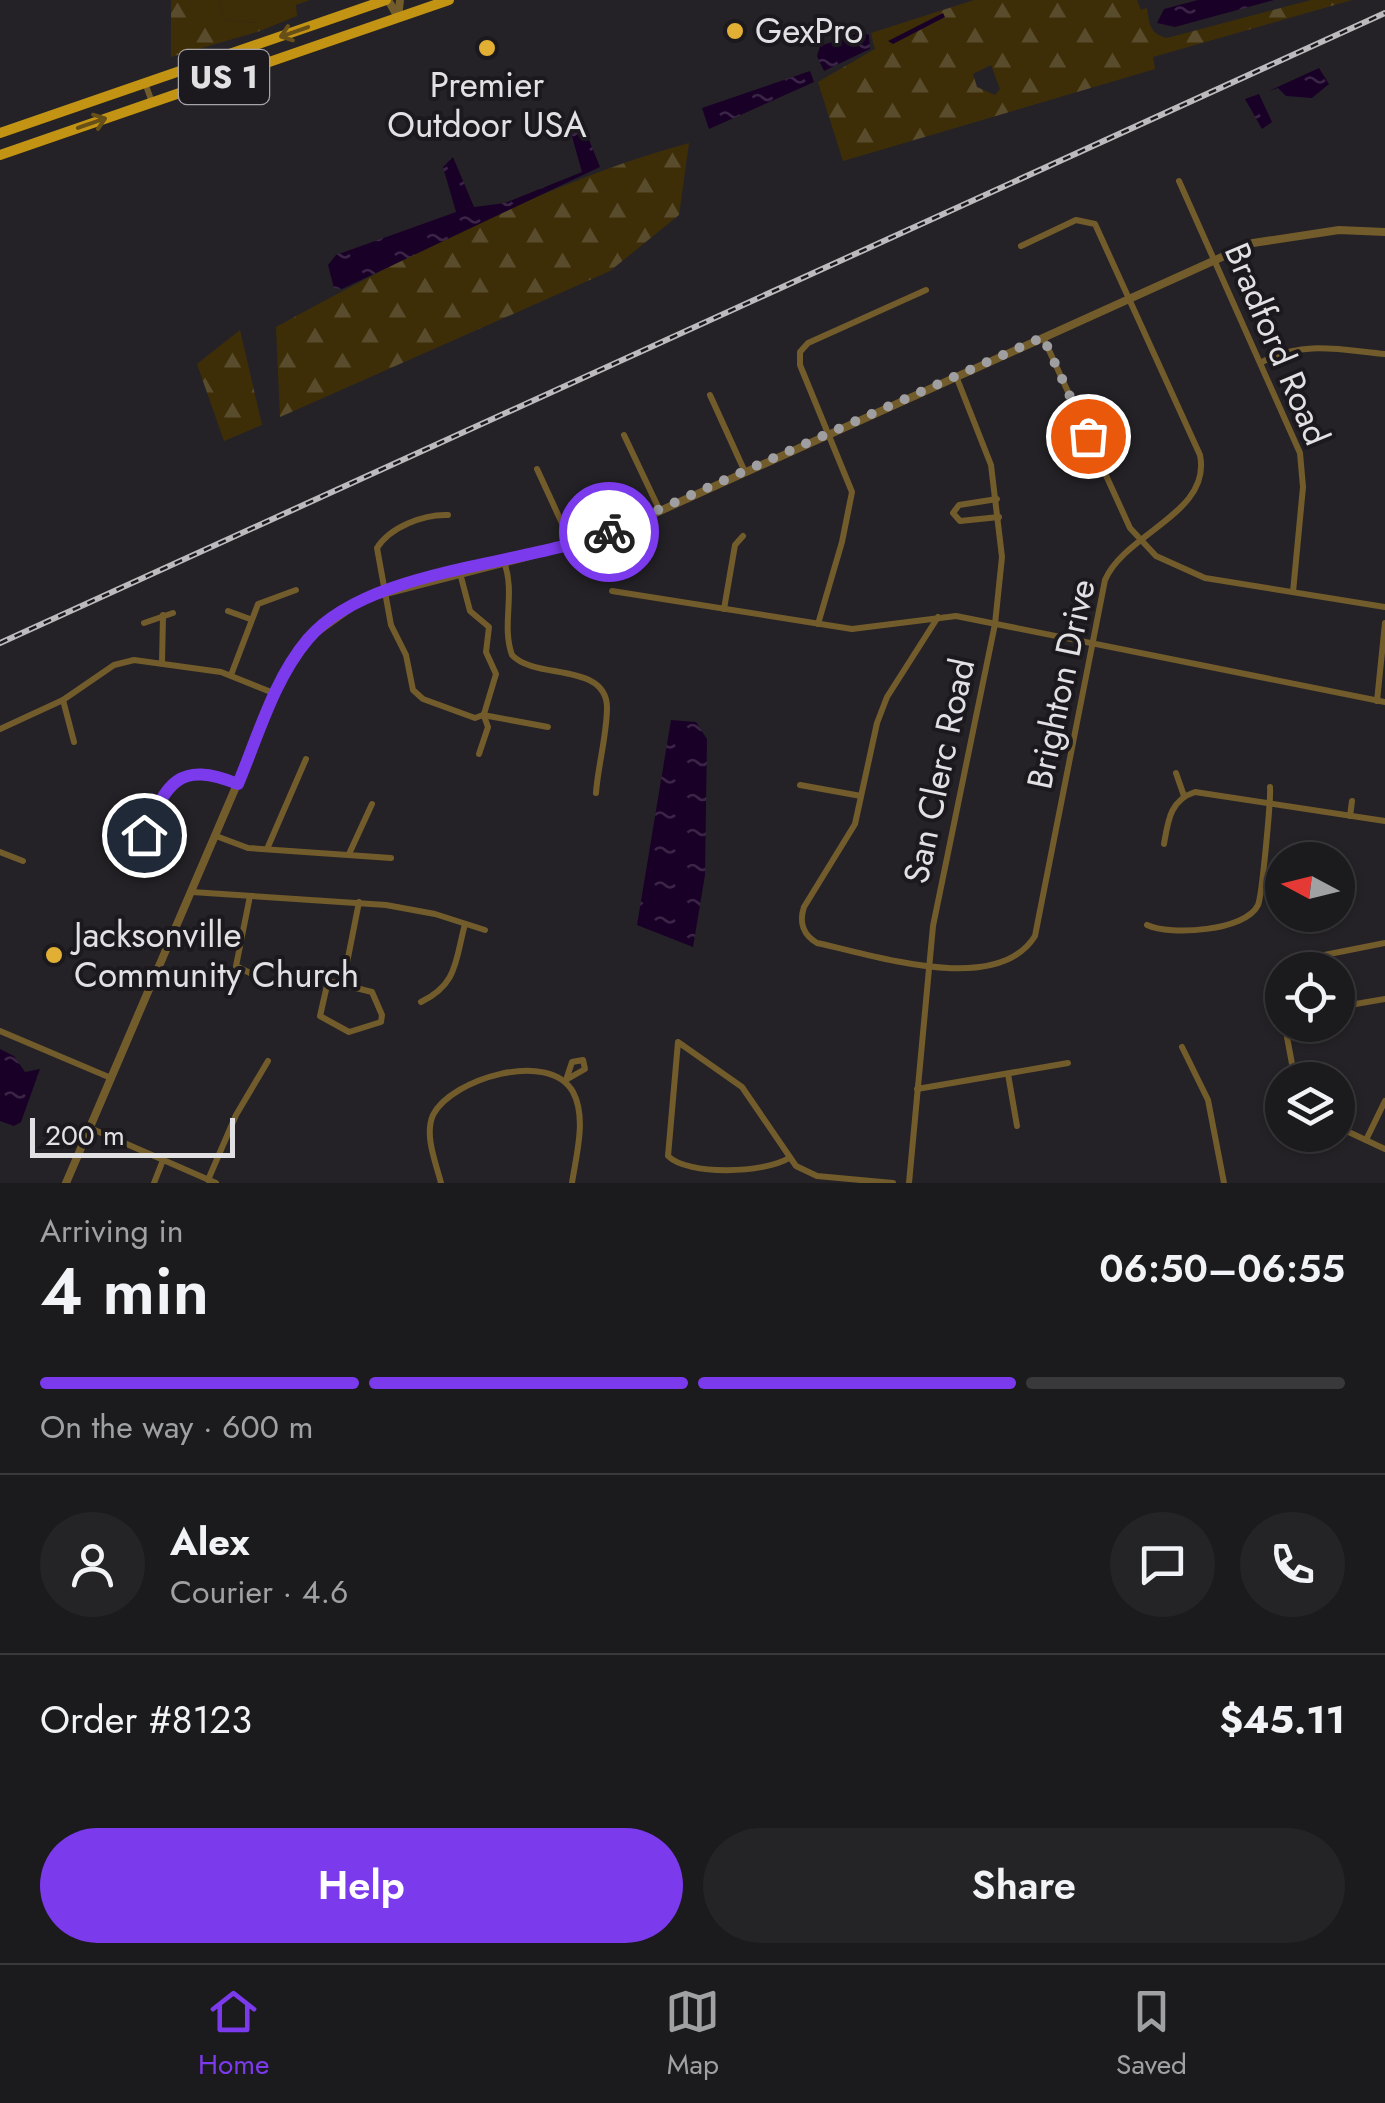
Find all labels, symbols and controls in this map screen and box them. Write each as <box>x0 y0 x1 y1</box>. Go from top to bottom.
place label: GexPro <box>755 6 863 56</box>
marker: GexPro <box>724 20 746 42</box>
one-way arrow <box>280 24 311 42</box>
marker: Premier Outdoor USA <box>476 37 498 59</box>
road number: US 1 <box>179 50 269 104</box>
place label: Premier Outdoor USA <box>387 60 587 150</box>
one-way arrow <box>76 113 107 131</box>
street label: Bradford Road <box>1212 235 1342 453</box>
pin <box>1046 394 1131 479</box>
icon: bag <box>1061 409 1116 464</box>
courier <box>559 482 659 582</box>
icon: bike <box>582 505 637 560</box>
street label: Brighton Drive <box>1014 575 1108 793</box>
street label: San Clerc Road <box>891 654 987 888</box>
pin <box>102 793 187 878</box>
icon: home <box>117 808 172 863</box>
north arrow <box>1265 842 1355 932</box>
map controls <box>1265 842 1355 1152</box>
place label: Jacksonville Community Church <box>70 910 359 1000</box>
marker: Jacksonville Community Church <box>43 944 65 966</box>
button: locate <box>1265 952 1355 1042</box>
button: layers <box>1265 1062 1355 1152</box>
scale bar <box>30 1113 235 1158</box>
text: 200 m <box>45 1115 125 1156</box>
text: Arriving in <box>40 1208 184 1254</box>
text: 06:50–06:55 <box>1099 1241 1345 1296</box>
text: 4 min <box>40 1244 209 1338</box>
text: On the way · 600 m <box>40 1404 314 1450</box>
button: person <box>40 1512 145 1617</box>
button: chat <box>1110 1512 1215 1617</box>
button: phone <box>1240 1512 1345 1617</box>
text: Alex <box>170 1514 250 1569</box>
text: Courier · 4.6 <box>170 1569 348 1615</box>
text: Order #8123 <box>40 1692 252 1747</box>
text: $45.11 <box>1219 1692 1345 1747</box>
button: Help <box>40 1828 683 1943</box>
button: Share <box>703 1828 1345 1943</box>
tab: Home <box>198 1984 269 2085</box>
tab: Map <box>665 1984 720 2085</box>
tab: Saved <box>1116 1984 1187 2085</box>

